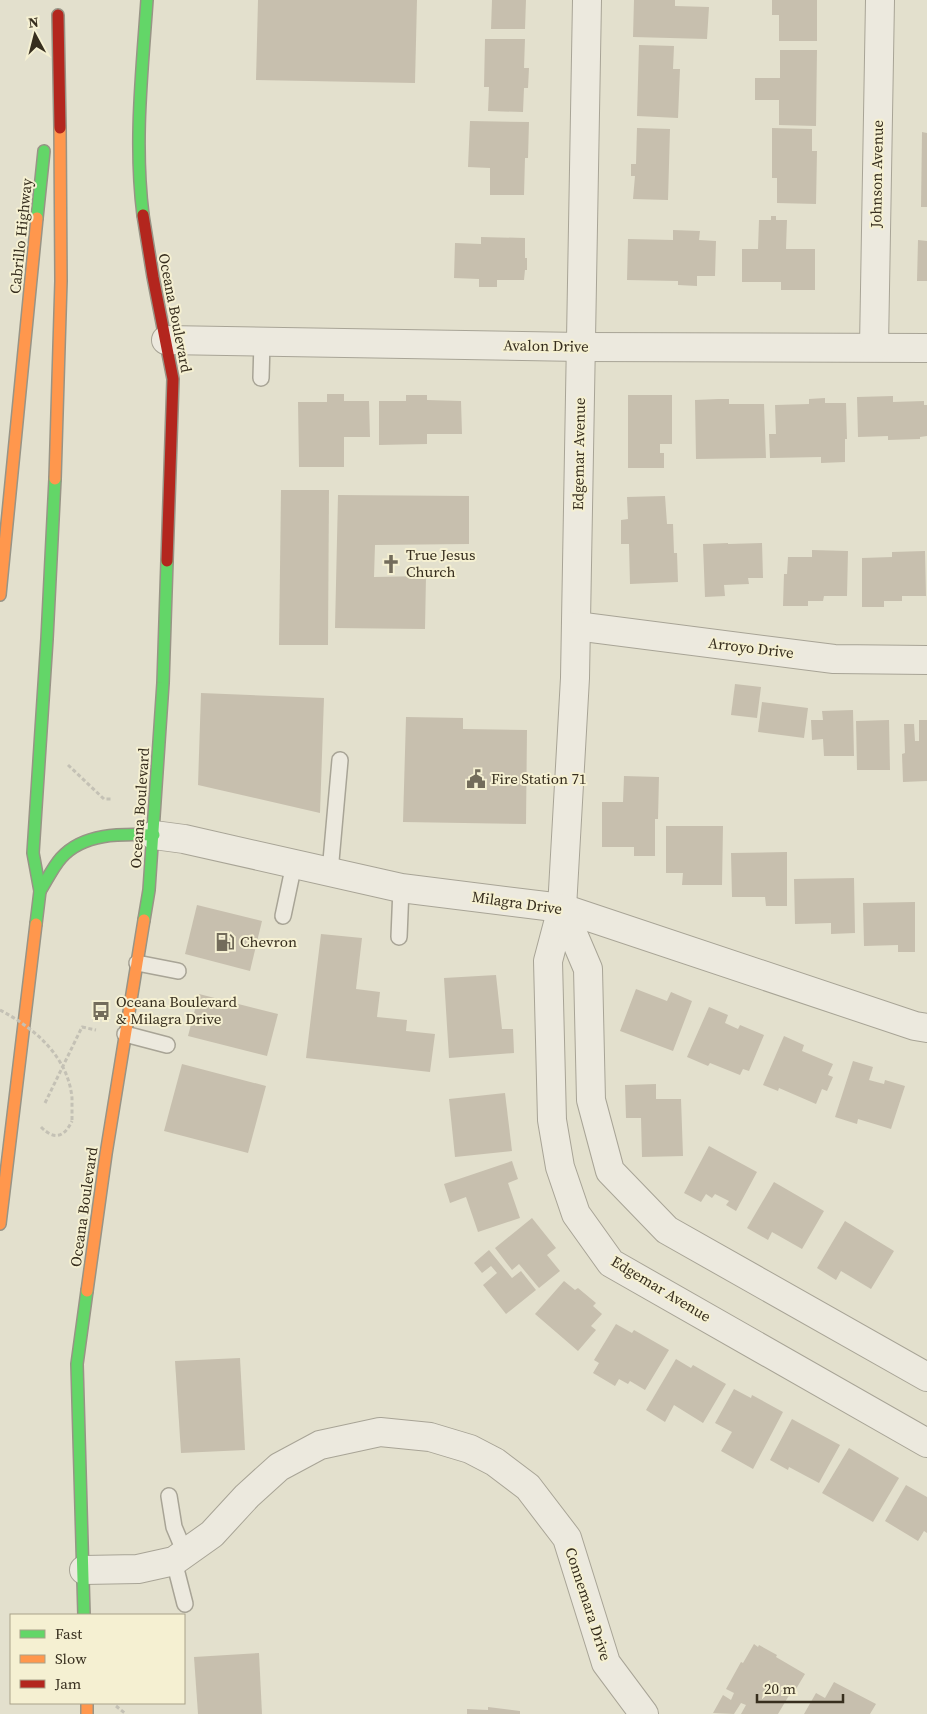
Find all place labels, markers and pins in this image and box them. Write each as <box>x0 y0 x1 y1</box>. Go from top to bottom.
place label: True Jesus Church <box>406 544 475 582</box>
church icon: True Jesus Church <box>380 553 402 575</box>
public building icon: Fire Station 71 <box>465 768 487 790</box>
place label: Fire Station 71 <box>491 768 587 789</box>
fuel station icon: Chevron <box>214 931 236 953</box>
place label: Chevron <box>240 931 297 952</box>
place label: Oceana Boulevard & Milagra Drive <box>116 991 238 1029</box>
bus stop icon: Oceana Boulevard & Milagra Drive <box>90 1000 112 1022</box>

